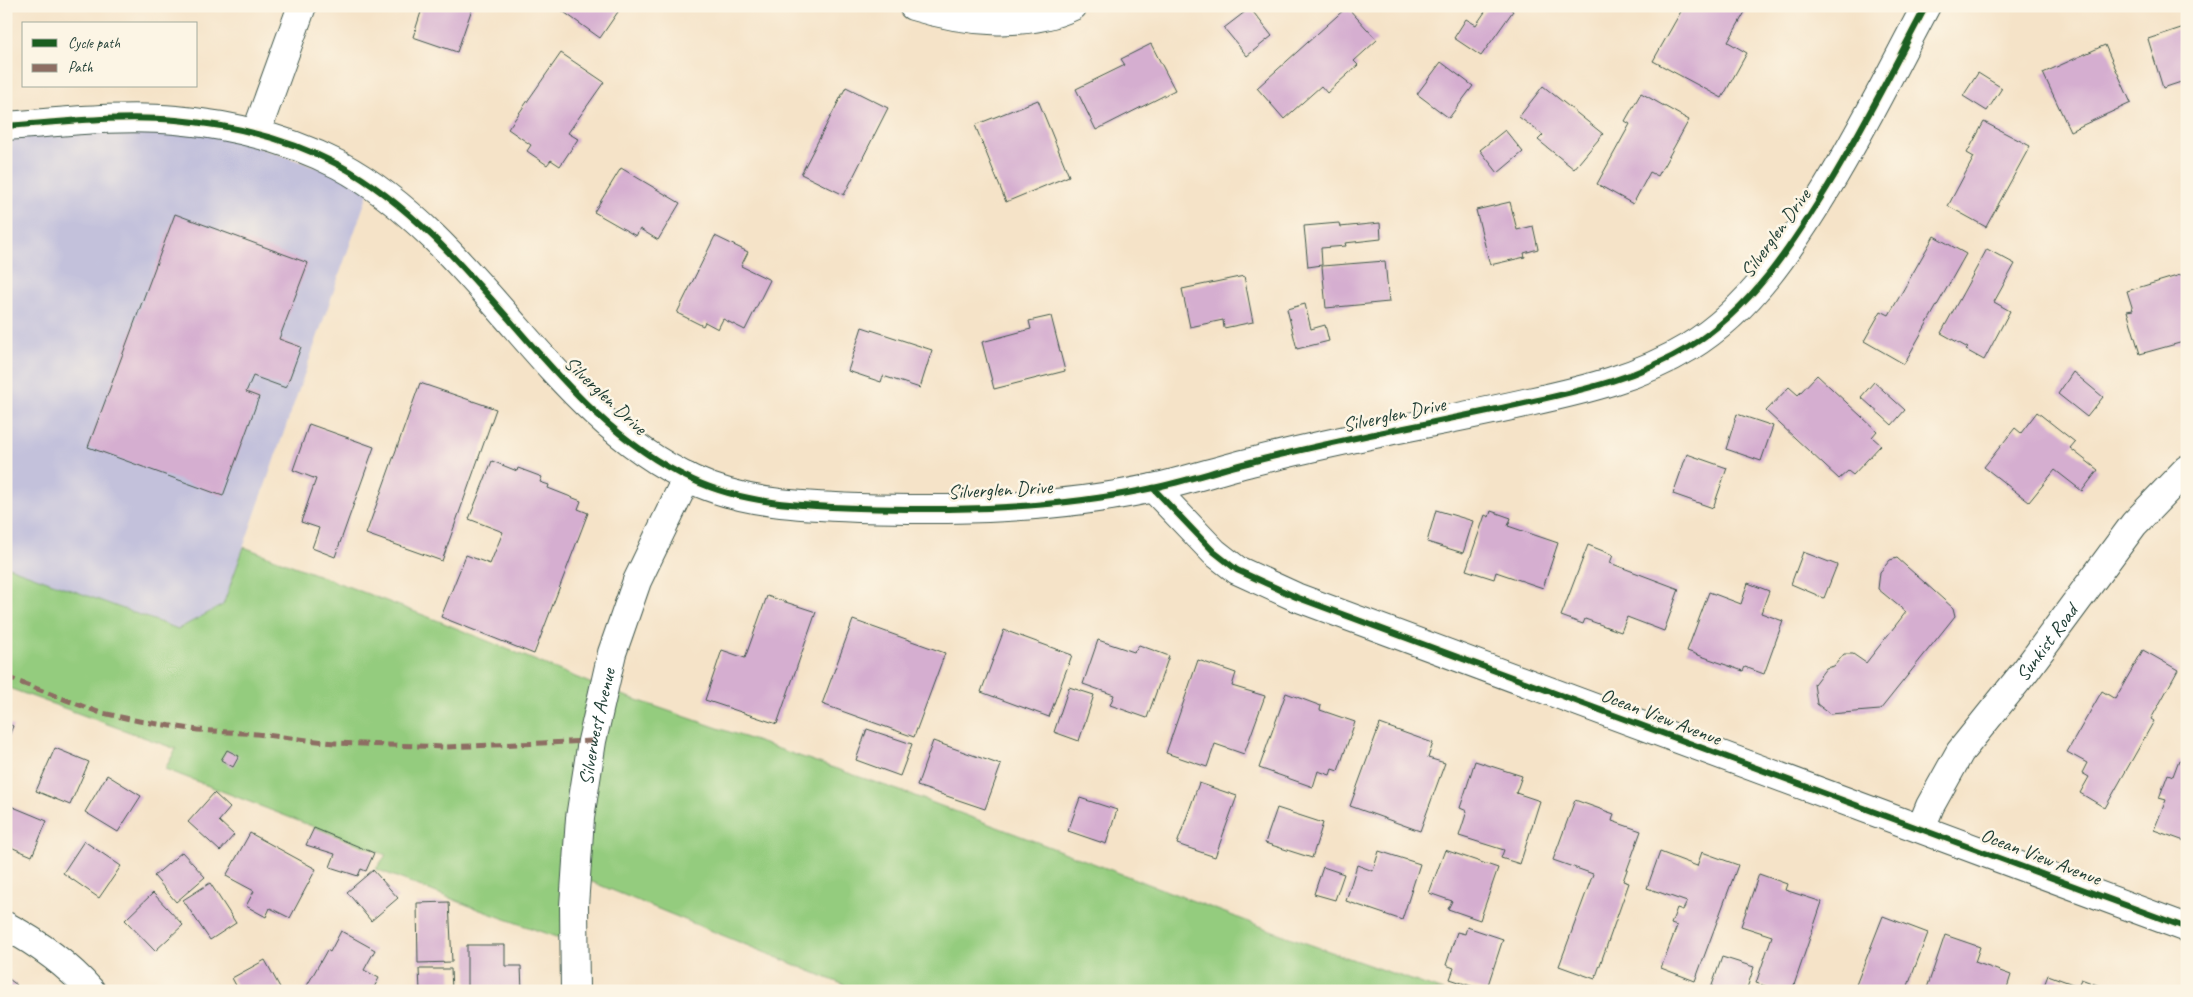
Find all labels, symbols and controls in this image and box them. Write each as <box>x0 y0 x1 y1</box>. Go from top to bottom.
legend <box>22 22 198 88</box>
text: Cycle path <box>68 34 120 53</box>
text: Path <box>68 58 94 77</box>
street label: Silverglen Drive <box>1735 183 1817 283</box>
street label: Silverglen Drive <box>559 351 653 441</box>
street label: Silverglen Drive <box>1340 391 1449 438</box>
street label: Silverglen Drive <box>947 474 1054 505</box>
street label: Sunkist Road <box>2010 597 2085 686</box>
street label: Silverwest Avenue <box>573 665 621 787</box>
street label: Ocean View Avenue <box>1597 682 1726 751</box>
street label: Ocean View Avenue <box>1977 822 2106 891</box>

